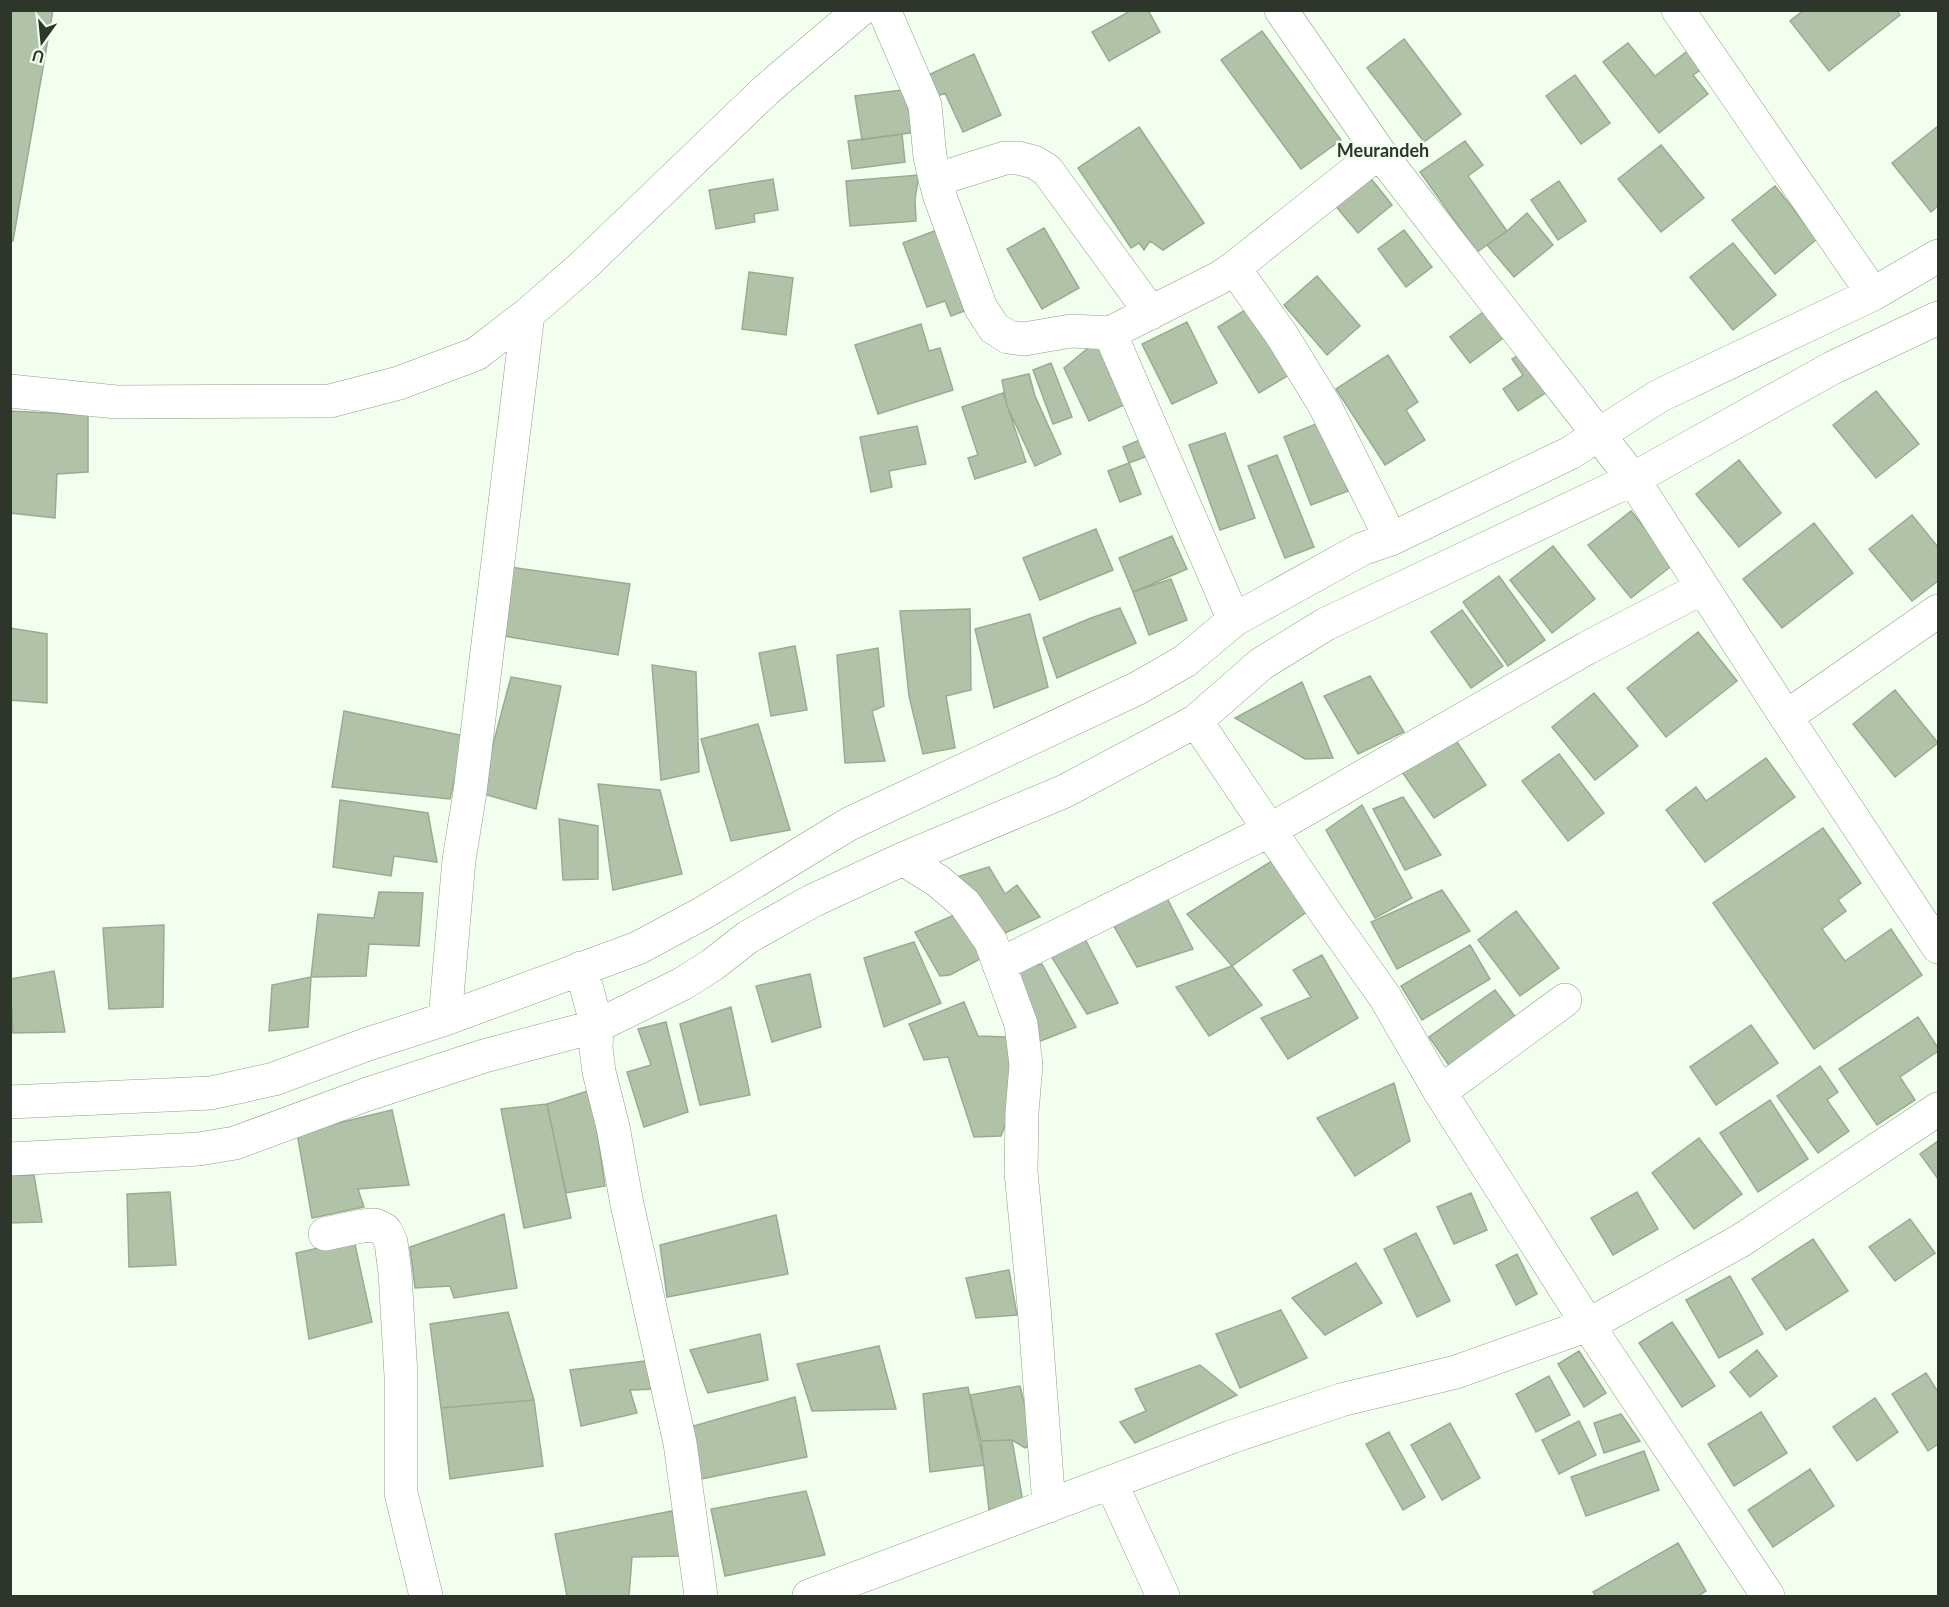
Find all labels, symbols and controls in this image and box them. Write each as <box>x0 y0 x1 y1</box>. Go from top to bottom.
north arrow <box>12 12 72 72</box>
text: U <box>30 46 46 68</box>
district label: Meurandeh <box>1337 139 1429 161</box>

